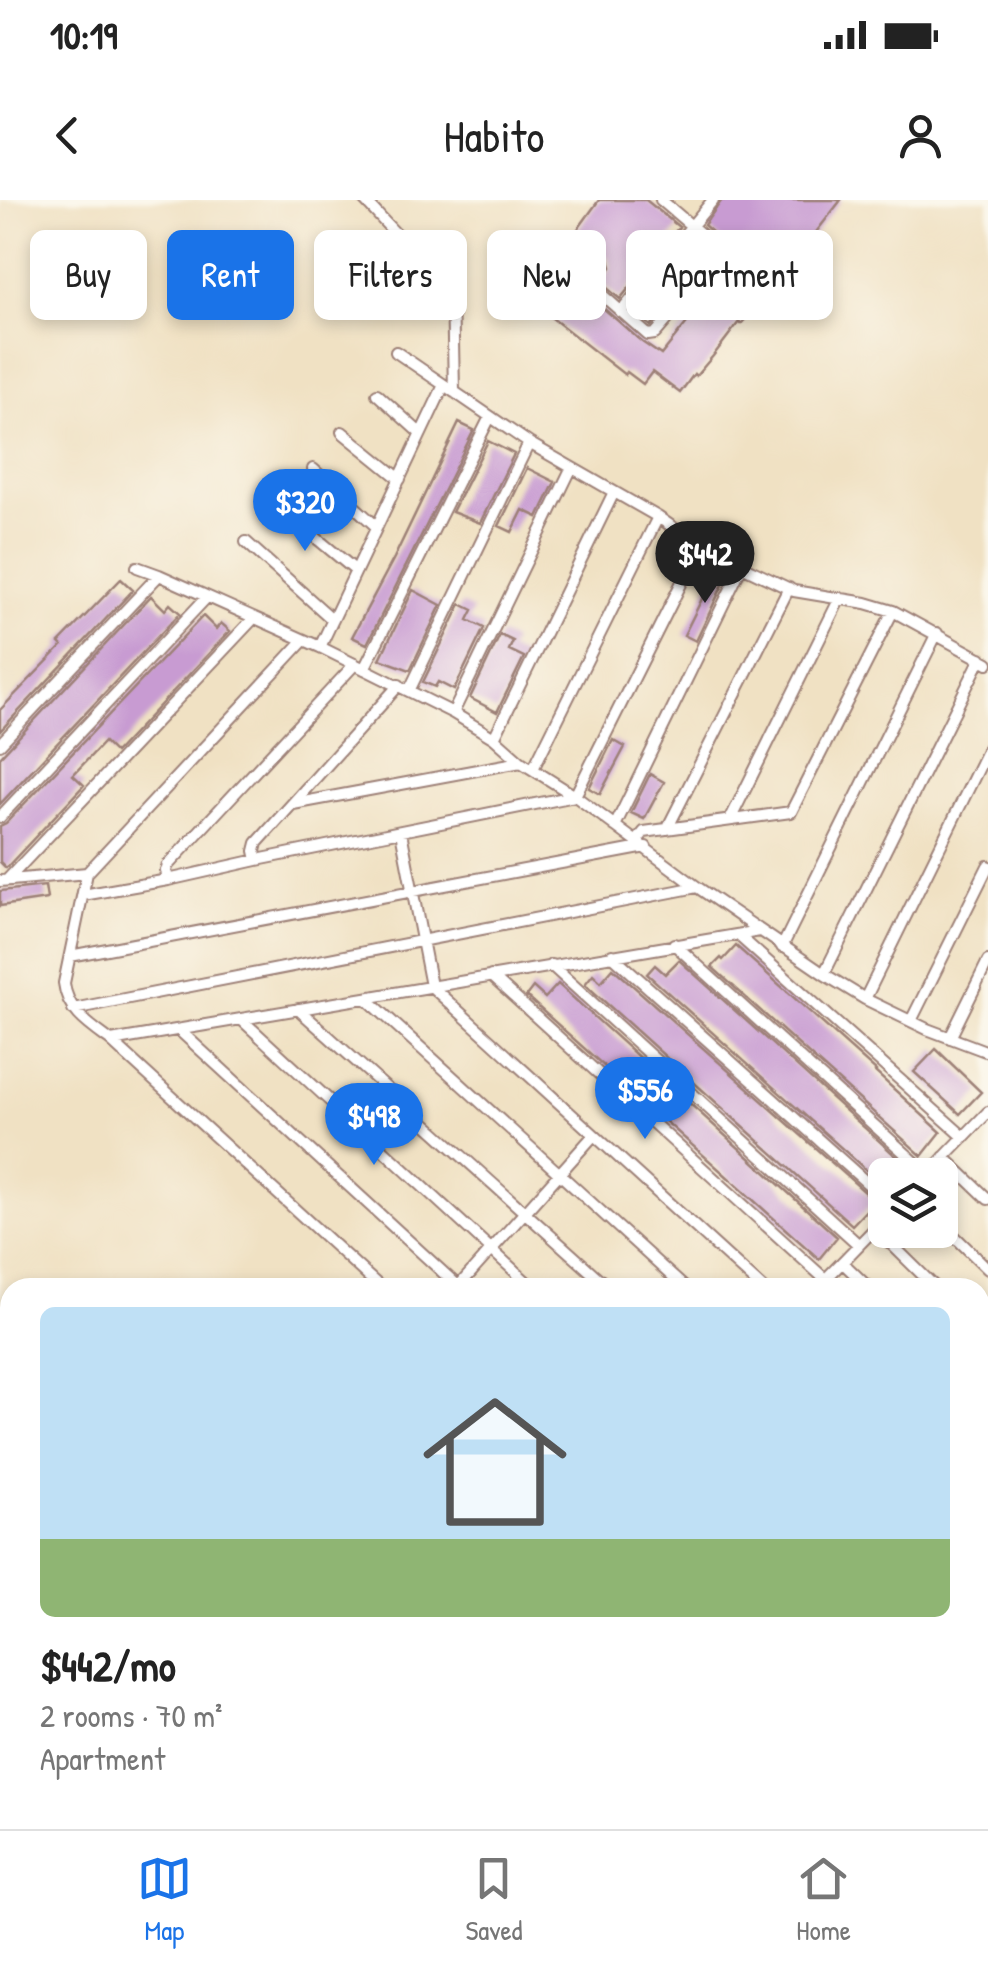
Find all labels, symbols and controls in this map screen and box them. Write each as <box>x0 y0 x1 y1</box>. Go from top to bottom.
text: 10:19 <box>50 9 117 61</box>
text: Habito <box>444 105 544 166</box>
icon: back <box>40 108 95 163</box>
icon: person <box>893 108 948 163</box>
chip: Buy <box>30 230 147 320</box>
chip: Rent <box>167 230 294 320</box>
chip: Filters <box>314 230 467 320</box>
chip: New <box>487 230 606 320</box>
chip: Apartment <box>626 230 833 320</box>
pin: $320 <box>246 469 364 554</box>
text: $320 <box>275 480 335 523</box>
pin: $442 <box>646 521 764 606</box>
text: $442 <box>677 532 733 575</box>
pin: $556 <box>586 1057 704 1142</box>
text: $556 <box>617 1068 673 1111</box>
pin: $498 <box>315 1083 433 1168</box>
text: $498 <box>347 1094 401 1137</box>
map controls <box>868 1158 958 1248</box>
button: layers <box>868 1158 958 1248</box>
icon: home <box>405 1372 585 1552</box>
text: $442/mo <box>40 1637 176 1694</box>
text: 2 rooms · 70 m² <box>40 1694 222 1737</box>
text: Apartment <box>40 1737 165 1780</box>
tab: Map <box>137 1851 192 1949</box>
tab: Saved <box>465 1851 523 1949</box>
tab: Home <box>796 1851 851 1949</box>

